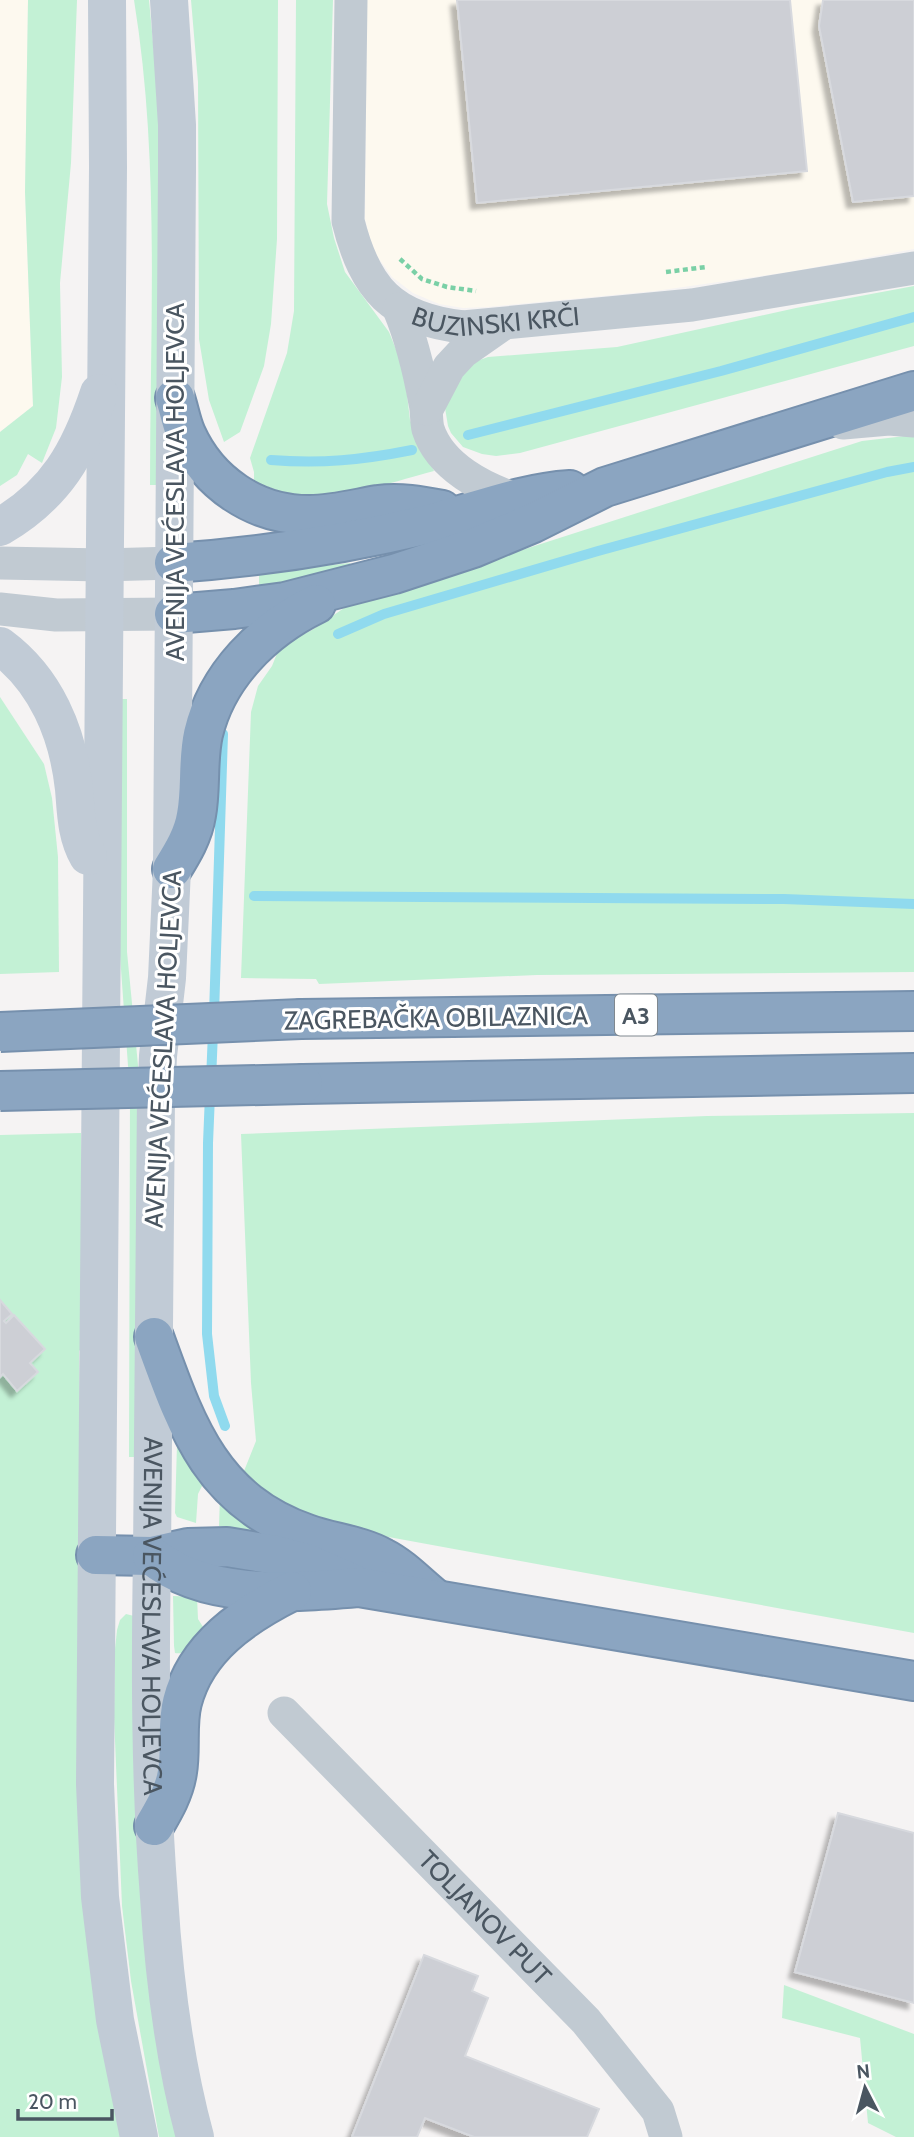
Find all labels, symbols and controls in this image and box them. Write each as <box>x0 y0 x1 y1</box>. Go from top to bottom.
street label: BUZINSKI KRČI <box>407 300 581 343</box>
street label: AVENIJA VEĆESLAVA HOLJEVCA <box>159 303 191 661</box>
street label: AVENIJA VEĆESLAVA HOLJEVCA <box>138 869 188 1229</box>
road number: A3 <box>615 995 657 1036</box>
street label: ZAGREBAČKA OBILAZNICA <box>284 999 588 1037</box>
street label: AVENIJA VEĆESLAVA HOLJEVCA <box>135 1436 169 1796</box>
street label: TOLJANOV PUT <box>412 1844 558 1992</box>
north arrow <box>830 2053 900 2123</box>
text: N <box>855 2059 871 2084</box>
scale bar <box>18 2078 112 2122</box>
text: 20 m <box>28 2089 77 2114</box>

